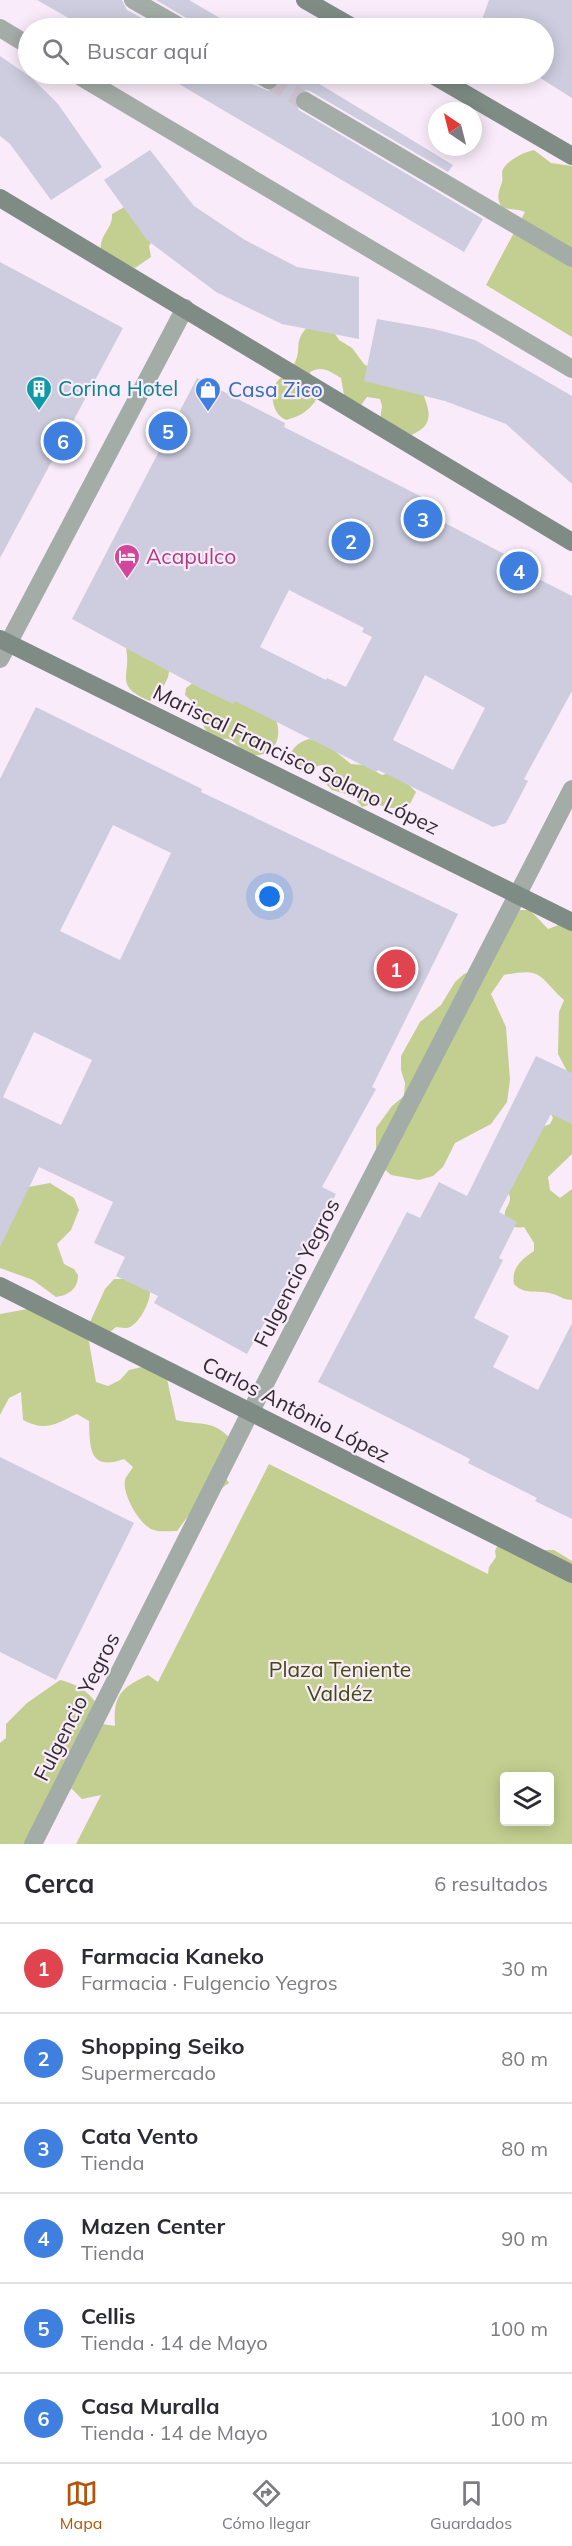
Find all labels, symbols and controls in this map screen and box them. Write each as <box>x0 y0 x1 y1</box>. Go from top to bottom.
search box <box>18 18 554 84</box>
icon: search <box>39 35 72 68</box>
text: Buscar aquí <box>87 37 208 65</box>
north arrow <box>428 102 482 156</box>
building icon: Corina Hotel <box>24 374 54 412</box>
place label: Corina Hotel <box>58 375 178 401</box>
shop icon: Casa Zico <box>193 375 223 413</box>
place label: Casa Zico <box>228 376 323 402</box>
pin: 5 <box>148 408 188 454</box>
pin: 6 <box>44 418 82 464</box>
pin: 3 <box>404 496 442 542</box>
pin: 2 <box>332 518 370 564</box>
hotel icon: Acapulco <box>112 542 142 580</box>
place label: Acapulco <box>146 543 236 569</box>
pin: 4 <box>500 548 538 594</box>
street label: Mariscal Francisco Solano López <box>149 678 444 840</box>
your location <box>255 882 284 911</box>
pin: 1 <box>376 946 416 992</box>
street label: Fulgencio Yegros <box>248 1194 345 1351</box>
street label: Carlos Antônio López <box>198 1351 395 1468</box>
street label: Fulgencio Yegros <box>28 1628 125 1785</box>
park label: Plaza Teniente Valdéz <box>269 1656 411 1706</box>
map controls <box>500 1772 554 1826</box>
button: layers <box>500 1772 554 1826</box>
text: Cerca <box>24 1867 94 1900</box>
text: 6 resultados <box>434 1871 548 1896</box>
text: Farmacia Kaneko <box>81 1942 264 1970</box>
text: 1 <box>38 1956 50 1981</box>
text: 30 m <box>501 1956 548 1981</box>
text: Farmacia · Fulgencio Yegros <box>81 1970 338 1995</box>
text: Shopping Seiko <box>81 2032 244 2060</box>
text: 2 <box>38 2046 50 2071</box>
text: 80 m <box>501 2046 548 2071</box>
text: Supermercado <box>81 2060 216 2085</box>
text: Cata Vento <box>81 2122 198 2150</box>
text: 3 <box>38 2136 50 2161</box>
text: 80 m <box>501 2136 548 2161</box>
text: Tienda <box>81 2150 144 2175</box>
text: Mazen Center <box>81 2212 225 2240</box>
text: 4 <box>38 2226 50 2251</box>
text: 90 m <box>501 2226 548 2251</box>
text: Tienda <box>81 2240 144 2265</box>
text: Cellis <box>81 2302 136 2330</box>
text: 5 <box>38 2316 50 2341</box>
text: 100 m <box>489 2316 548 2341</box>
text: Tienda · 14 de Mayo <box>81 2330 268 2355</box>
text: Casa Muralla <box>81 2392 220 2420</box>
text: 6 <box>38 2406 50 2431</box>
text: 100 m <box>489 2406 548 2431</box>
text: Tienda · 14 de Mayo <box>81 2420 268 2445</box>
tab: Mapa <box>60 2477 102 2533</box>
tab: Cómo llegar <box>222 2477 310 2533</box>
tab: Guardados <box>430 2477 512 2533</box>

